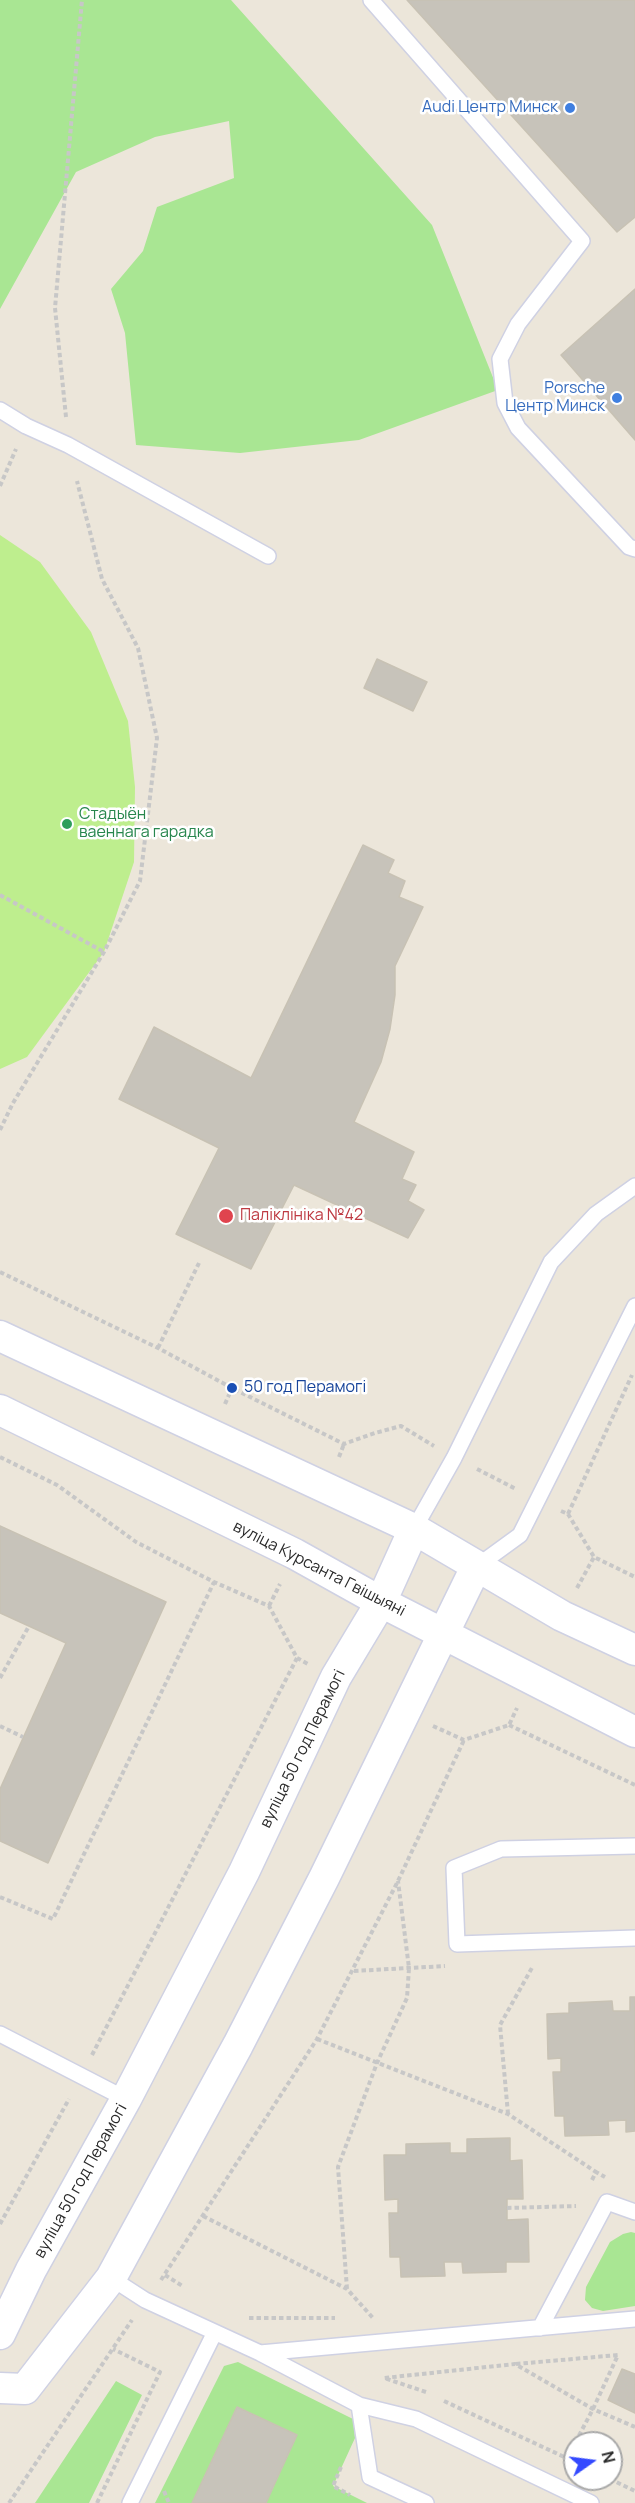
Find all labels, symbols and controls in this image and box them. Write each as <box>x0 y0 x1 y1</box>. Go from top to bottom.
place label: Audi Центр Минск <box>422 98 558 118</box>
marker: Audi Центр Минск <box>563 101 577 115</box>
place label: Porsche Центр Минск <box>505 379 605 417</box>
marker: Porsche Центр Минск <box>610 391 624 405</box>
place label: Стадыён ваеннага гарадка <box>79 805 214 843</box>
marker: Стадыён ваеннага гарадка <box>60 817 74 831</box>
place label: Паліклініка №42 <box>240 1206 363 1226</box>
marker: Паліклініка №42 <box>217 1207 235 1225</box>
place label: 50 год Перамогі <box>244 1378 366 1398</box>
marker: 50 год Перамогі <box>225 1381 239 1395</box>
street label: вуліца Курсанта Гвішыяні <box>230 1517 408 1621</box>
street label: вуліца 50 год Перамогі <box>256 1667 350 1831</box>
street label: вуліца 50 год Перамогі <box>30 2100 132 2262</box>
north arrow <box>563 2431 623 2491</box>
text: N <box>596 2449 621 2465</box>

